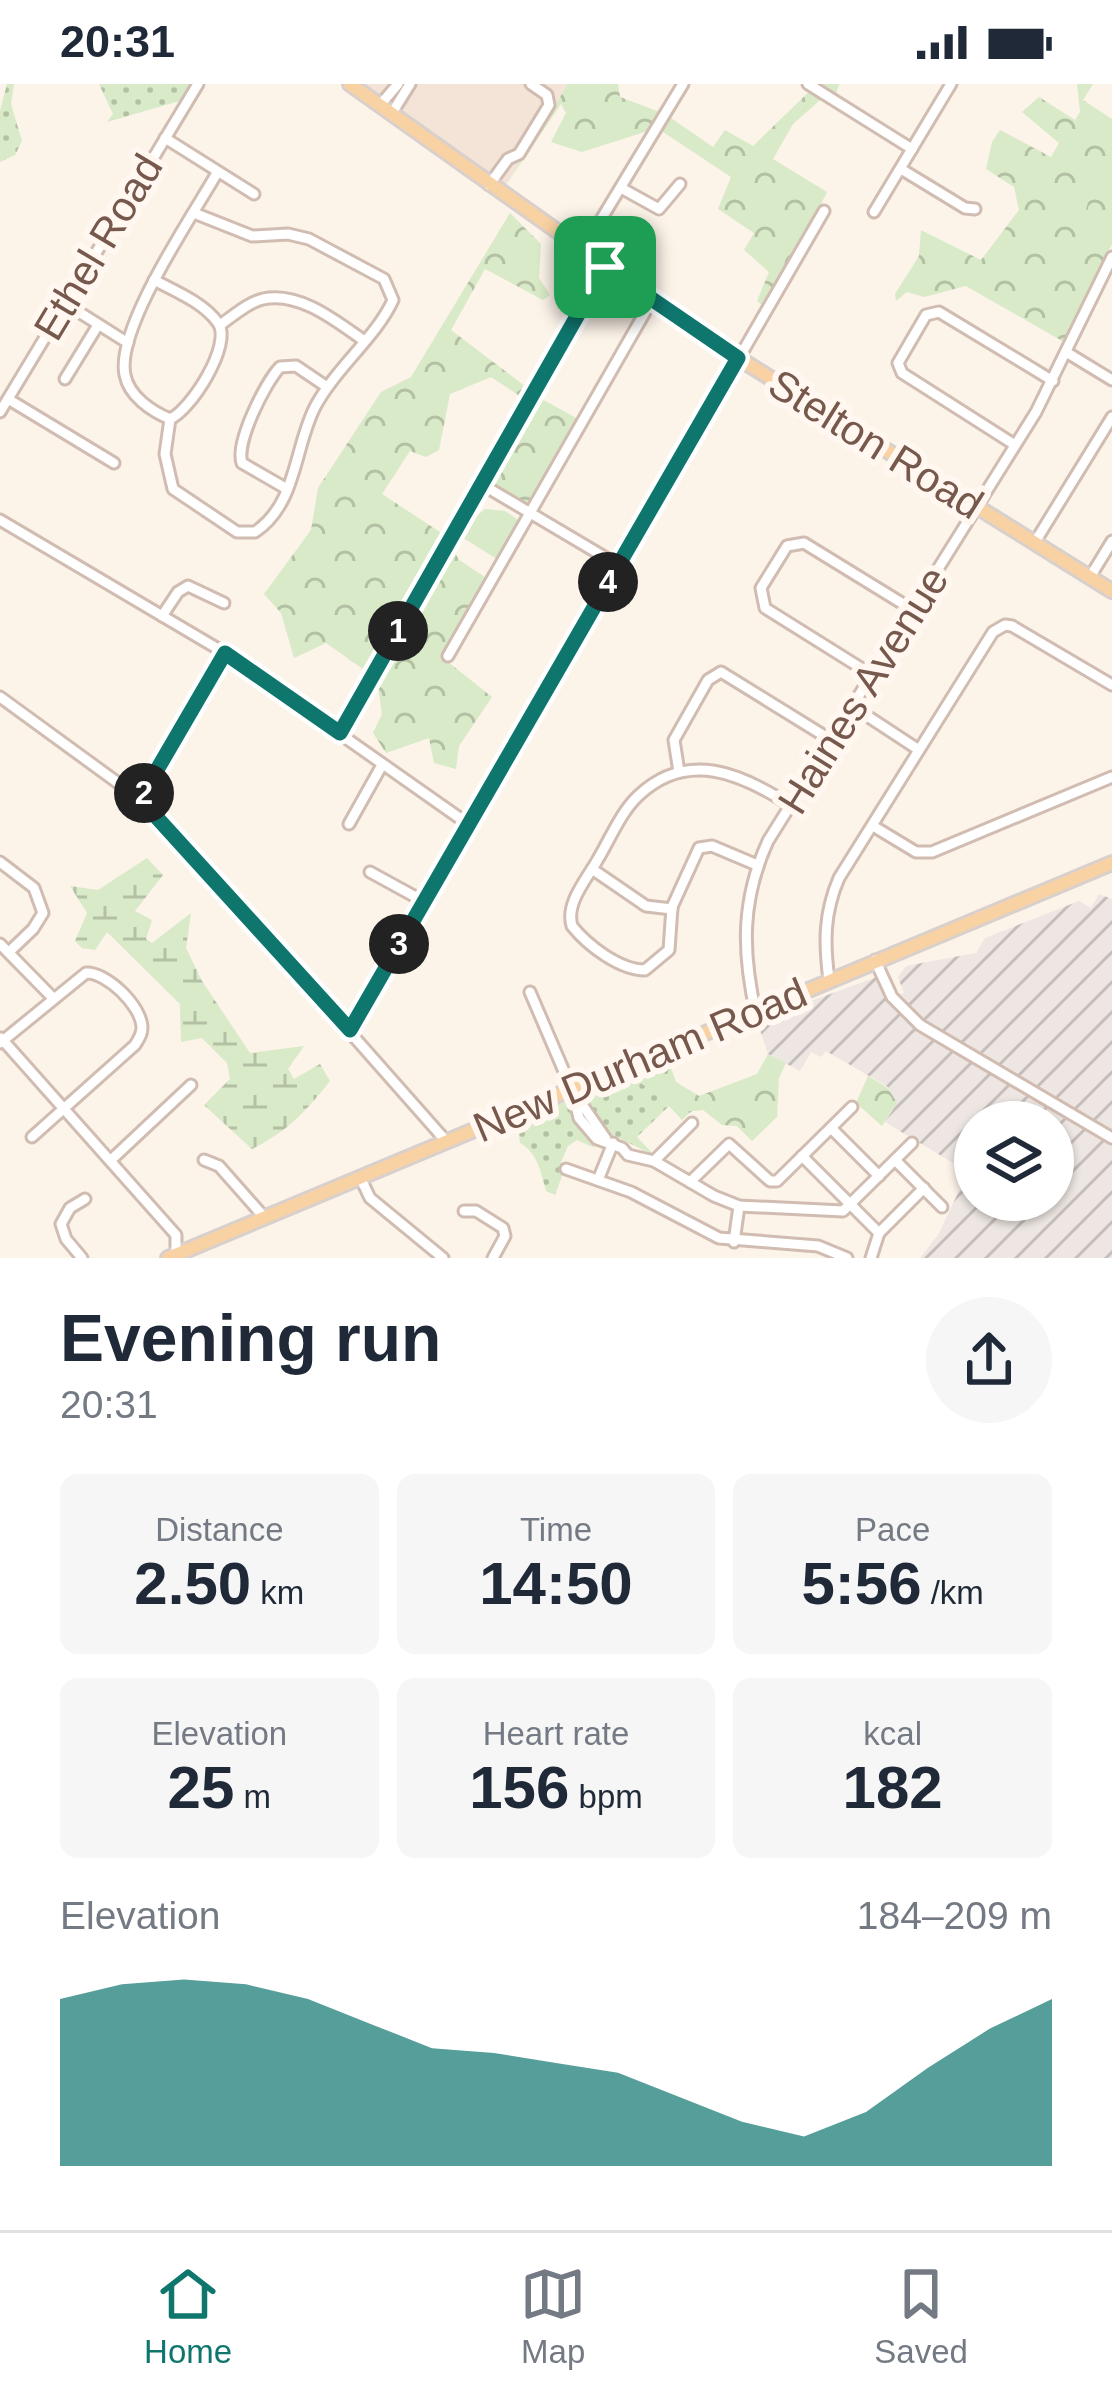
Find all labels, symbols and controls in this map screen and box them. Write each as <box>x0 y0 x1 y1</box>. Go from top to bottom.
text: 20:31 <box>60 16 175 67</box>
street label: Ethel Road <box>24 146 172 348</box>
pin <box>554 216 656 318</box>
icon: arrive <box>572 234 638 300</box>
street label: Stelton Road <box>761 360 991 528</box>
pin: 4 <box>578 552 638 612</box>
street label: Haines Avenue <box>768 558 958 822</box>
text: 4 <box>599 563 617 600</box>
pin: 1 <box>368 601 428 661</box>
text: 1 <box>389 612 407 649</box>
pin: 2 <box>114 763 174 823</box>
text: 2 <box>135 774 153 811</box>
pin: 3 <box>369 914 429 974</box>
text: 3 <box>390 925 408 962</box>
street label: New Durham Road <box>466 969 814 1151</box>
map controls <box>954 1101 1074 1221</box>
button: layers <box>954 1101 1074 1221</box>
button: share <box>926 1297 1052 1423</box>
text: Evening run <box>60 1301 441 1375</box>
text: 20:31 <box>60 1383 158 1426</box>
text: Distance <box>155 1511 284 1548</box>
text: Time <box>520 1511 592 1548</box>
text: Pace <box>855 1511 930 1548</box>
text: 2.50 <box>134 1550 251 1617</box>
text: 14:50 <box>479 1550 633 1617</box>
text: 5:56 <box>801 1550 922 1617</box>
text: km <box>251 1574 304 1611</box>
text: /km <box>922 1574 984 1611</box>
text: Elevation <box>151 1715 287 1752</box>
text: Heart rate <box>483 1715 629 1752</box>
text: kcal <box>863 1715 922 1752</box>
text: 25 <box>168 1754 234 1821</box>
text: 156 <box>469 1754 569 1821</box>
text: 182 <box>843 1754 943 1821</box>
text: m <box>234 1778 271 1815</box>
text: bpm <box>569 1778 643 1815</box>
text: Elevation <box>60 1894 220 1937</box>
text: 184–209 m <box>857 1894 1052 1937</box>
tab: Home <box>144 2261 232 2371</box>
tab: Map <box>520 2261 586 2371</box>
tab: Saved <box>874 2261 968 2371</box>

